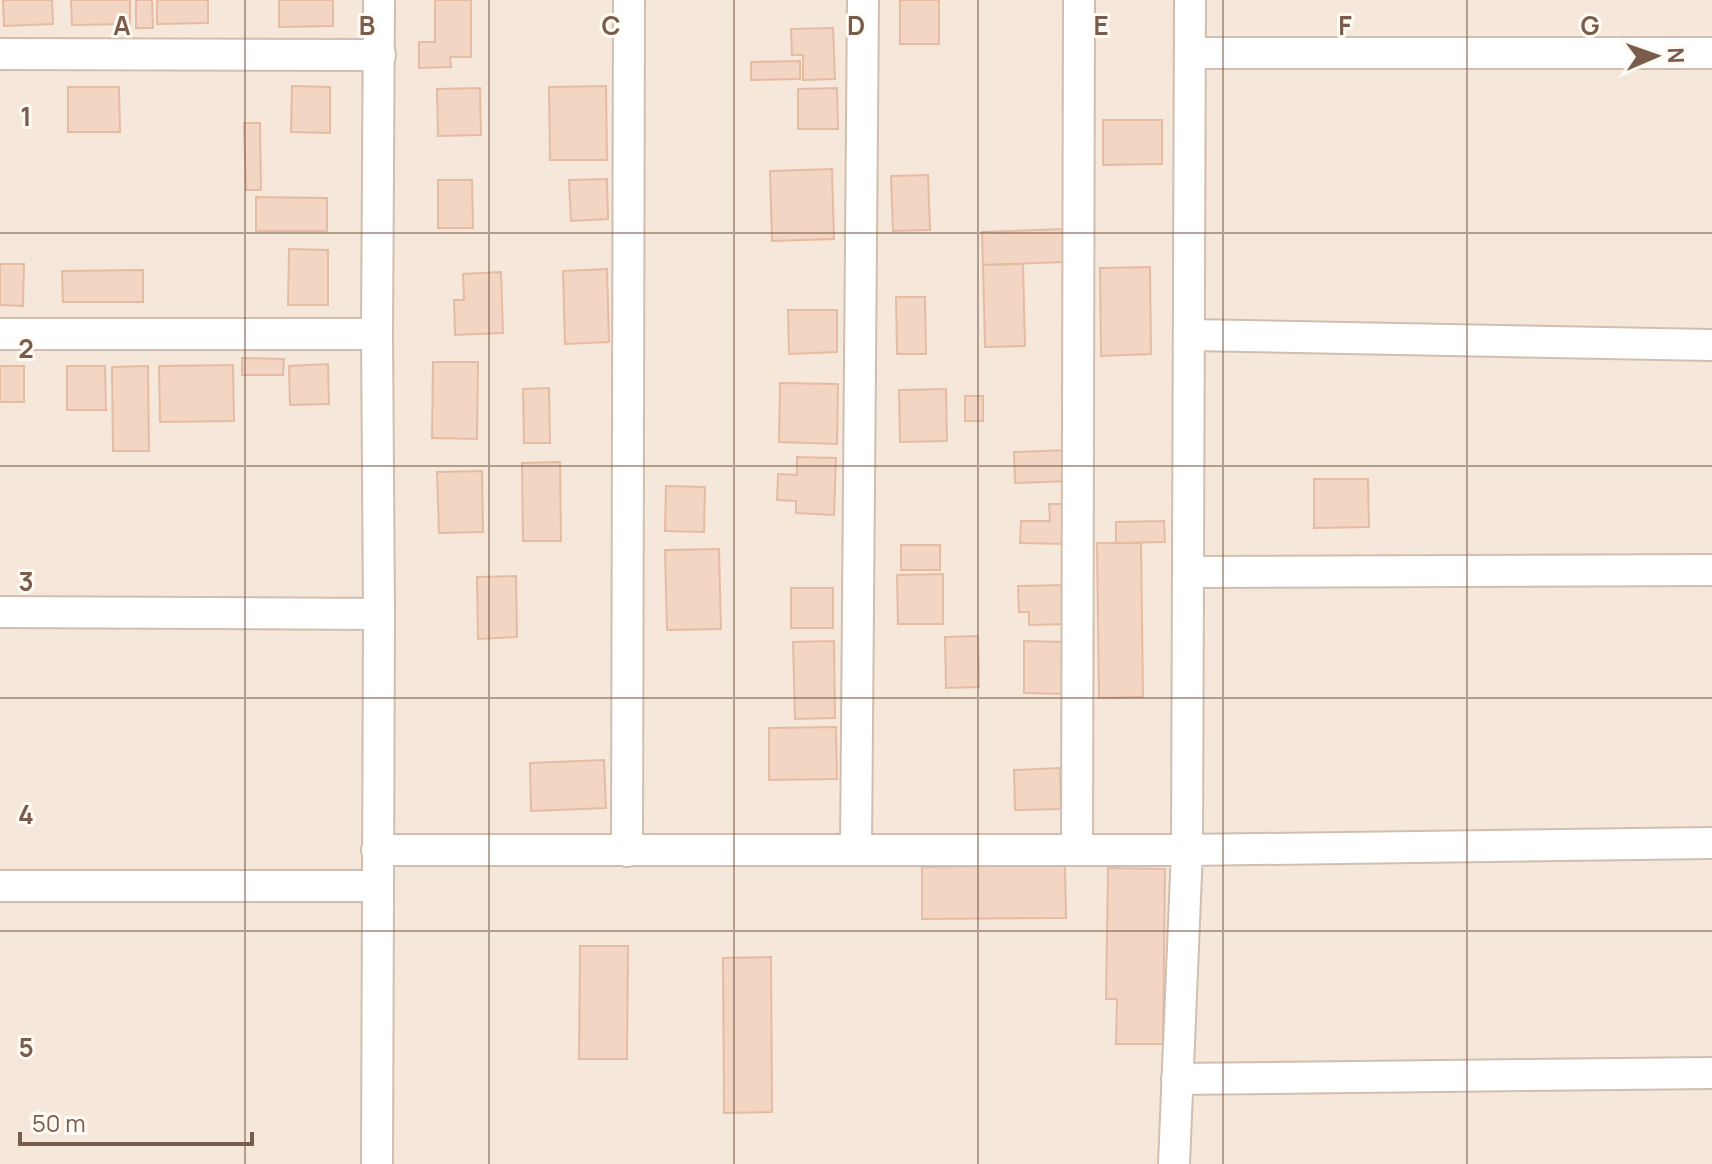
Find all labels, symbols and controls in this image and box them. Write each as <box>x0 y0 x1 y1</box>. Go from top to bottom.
text: A <box>113 7 131 43</box>
text: B <box>359 7 375 43</box>
text: C <box>601 7 621 43</box>
text: D <box>847 7 865 43</box>
text: E <box>1093 7 1109 43</box>
text: F <box>1338 7 1352 43</box>
text: G <box>1580 7 1600 43</box>
north arrow <box>1616 16 1696 96</box>
text: N <box>1661 47 1691 64</box>
text: 1 <box>20 98 32 134</box>
text: 2 <box>18 330 34 366</box>
text: 3 <box>18 563 34 599</box>
text: 4 <box>18 796 34 832</box>
text: 5 <box>18 1029 34 1065</box>
scale bar <box>20 1096 252 1146</box>
text: 50 m <box>32 1106 86 1139</box>

